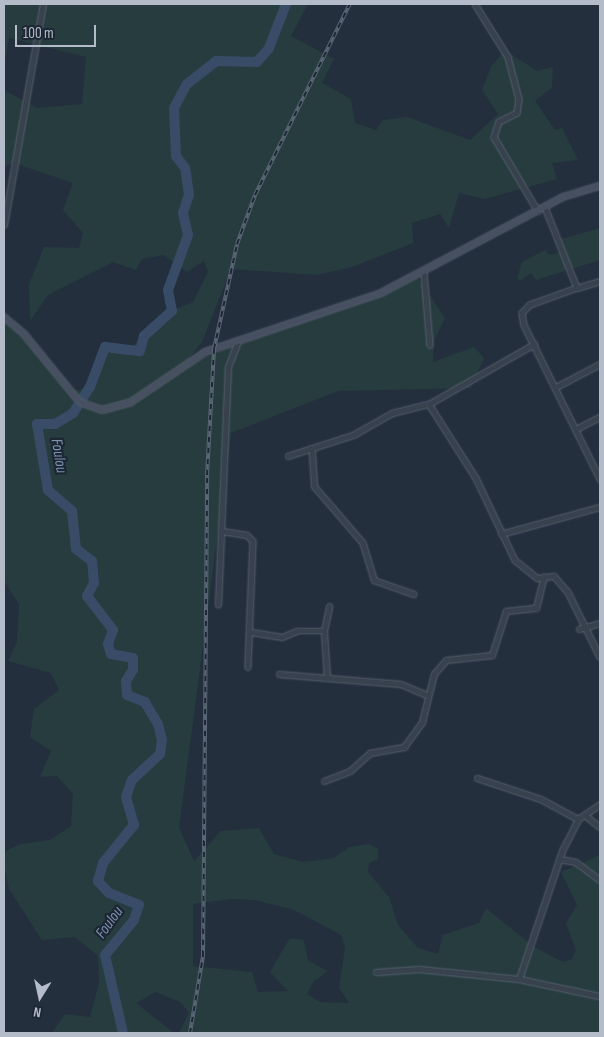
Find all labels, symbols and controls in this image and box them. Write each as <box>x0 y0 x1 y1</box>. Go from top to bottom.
scale bar <box>18 15 99 47</box>
text: 100 m <box>23 24 54 43</box>
water label: Foulou <box>46 437 70 475</box>
water label: Foulou <box>92 903 128 943</box>
north arrow <box>15 972 65 1022</box>
text: N <box>32 1003 42 1021</box>

